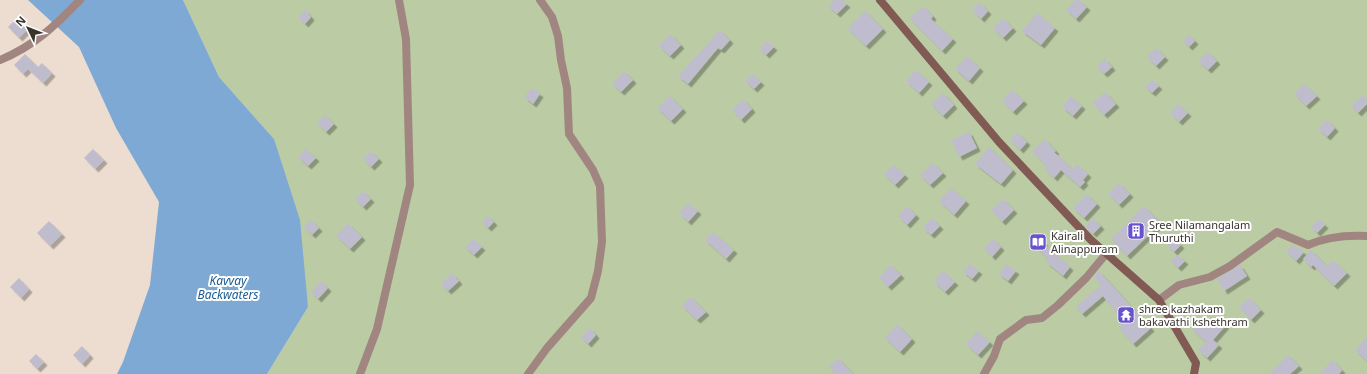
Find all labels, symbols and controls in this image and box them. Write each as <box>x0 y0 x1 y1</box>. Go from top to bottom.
north arrow <box>8 8 48 48</box>
text: N <box>12 12 29 29</box>
place label: Sree Nilamangalam Thuruthi <box>1149 217 1250 245</box>
building icon: Sree Nilamangalam Thuruthi <box>1126 221 1146 241</box>
place label: Kairali Alinappuram <box>1051 228 1118 256</box>
library icon: Kairali Alinappuram <box>1028 232 1048 252</box>
water label: Kavvay Backwaters <box>198 272 258 303</box>
place label: shree kazhakam bakavathi kshethram <box>1139 301 1248 329</box>
temple icon: shree kazhakam bakavathi kshethram <box>1116 305 1136 325</box>

